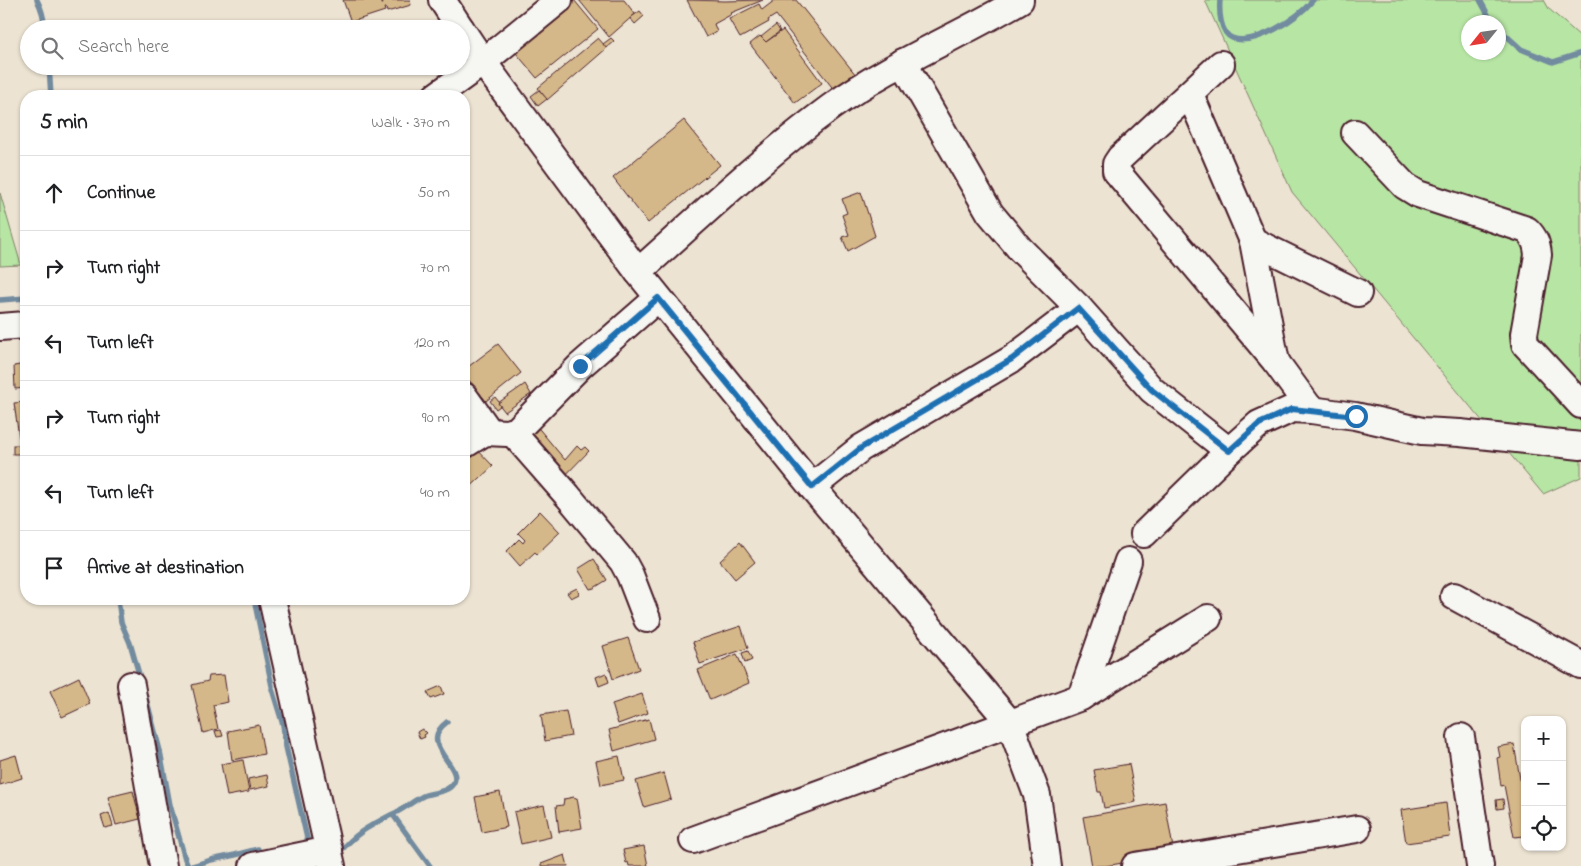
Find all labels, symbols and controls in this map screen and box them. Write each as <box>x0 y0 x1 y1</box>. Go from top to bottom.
north arrow <box>1461 15 1506 60</box>
search box <box>20 20 470 75</box>
icon: search <box>38 34 66 62</box>
text: Search here <box>78 34 169 61</box>
text: 5 min <box>40 108 88 138</box>
text: Walk · 370 m <box>371 111 450 135</box>
icon: ahead <box>40 179 68 207</box>
text: Continue <box>87 180 155 207</box>
text: 50 m <box>418 181 450 205</box>
icon: right <box>40 254 68 282</box>
text: Turn right <box>87 255 160 282</box>
text: 70 m <box>420 256 450 280</box>
icon: left <box>40 329 68 357</box>
text: Turn left <box>87 330 154 357</box>
text: 120 m <box>414 331 450 355</box>
route end <box>569 355 592 378</box>
icon: right <box>40 404 68 432</box>
text: Turn right <box>87 405 160 432</box>
route start <box>1345 405 1368 428</box>
text: 90 m <box>422 406 450 430</box>
icon: left <box>40 479 68 507</box>
text: Turn left <box>87 480 154 507</box>
text: 40 m <box>420 481 450 505</box>
icon: arrive <box>40 554 68 582</box>
text: Arrive at destination <box>87 555 244 582</box>
map controls <box>1521 716 1566 851</box>
button: + <box>1521 716 1566 761</box>
button: − <box>1521 761 1566 806</box>
button: locate <box>1521 806 1566 851</box>

